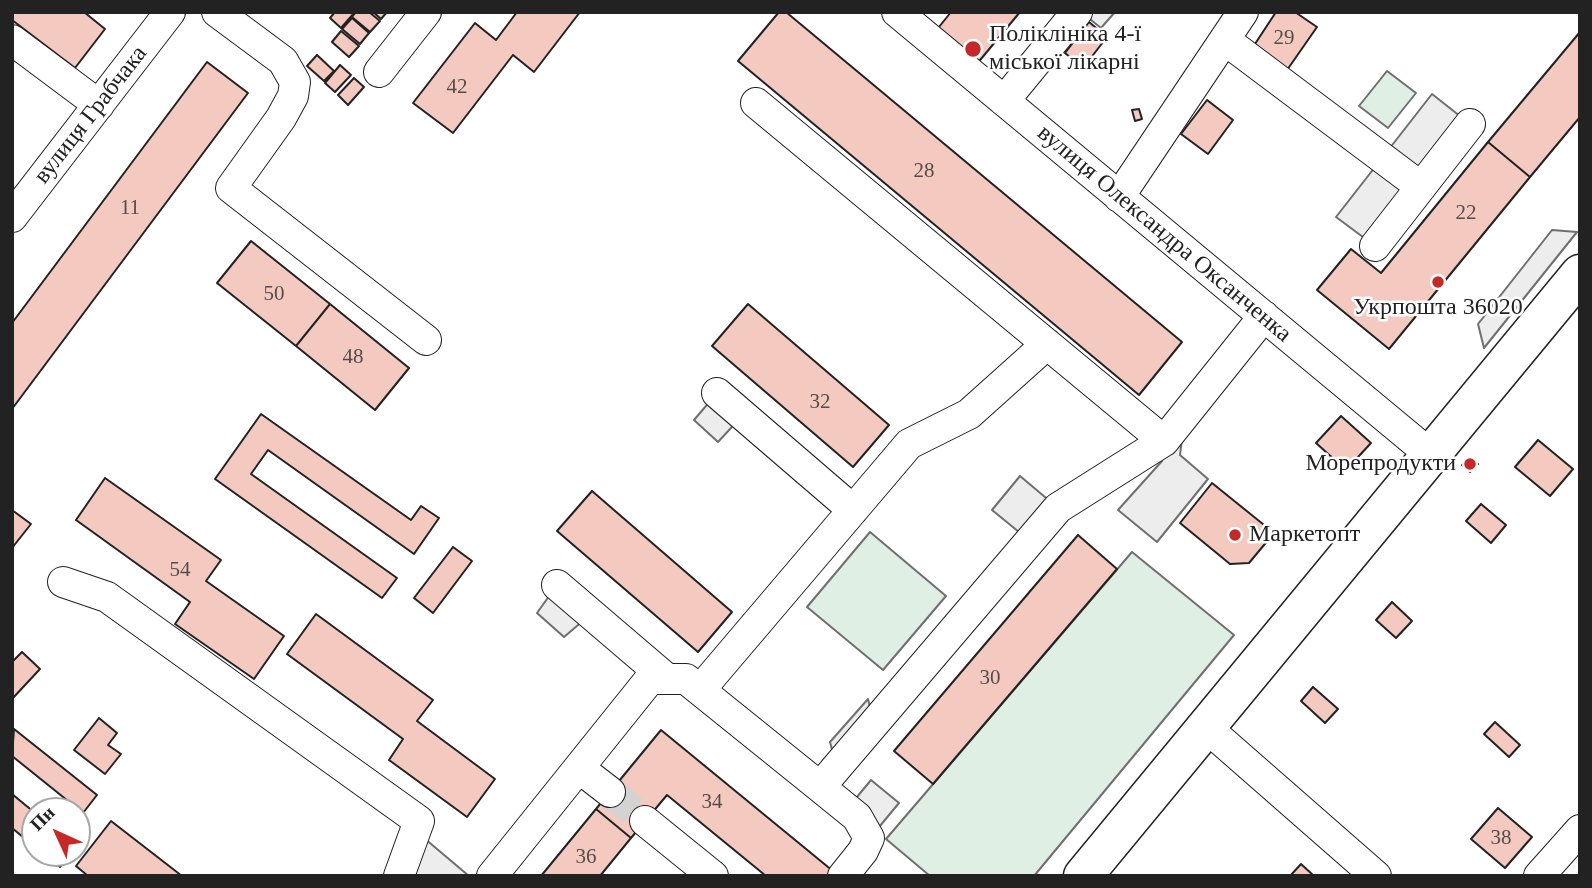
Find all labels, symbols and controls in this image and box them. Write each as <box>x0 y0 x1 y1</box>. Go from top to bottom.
place label: Поліклініка 4-ї міської лікарні <box>989 21 1141 77</box>
house number: 29 <box>1274 25 1294 51</box>
marker: Поліклініка 4-ї міської лікарні <box>963 39 983 59</box>
street label: вулиця Грабчака <box>28 40 154 190</box>
house number: 42 <box>447 74 468 100</box>
street label: вулиця Олександра Оксанченка <box>1031 119 1297 349</box>
house number: 28 <box>914 158 934 184</box>
house number: 11 <box>120 195 140 221</box>
house number: 22 <box>1456 200 1476 226</box>
marker: Укрпошта 36020 <box>1430 274 1446 290</box>
house number: 50 <box>264 281 284 307</box>
place label: Укрпошта 36020 <box>1353 294 1523 322</box>
house number: 48 <box>342 344 364 370</box>
house number: 32 <box>810 389 830 415</box>
place label: Морепродукти <box>1306 450 1456 478</box>
marker: Морепродукти <box>1462 456 1478 472</box>
place label: Маркетопт <box>1249 521 1360 549</box>
marker: Маркетопт <box>1227 527 1243 543</box>
house number: 54 <box>170 557 190 583</box>
house number: 30 <box>979 665 1000 691</box>
house number: 34 <box>702 789 722 815</box>
north arrow <box>21 797 91 867</box>
text: Пн <box>26 802 59 835</box>
house number: 38 <box>1490 825 1512 851</box>
house number: 36 <box>576 844 596 870</box>

